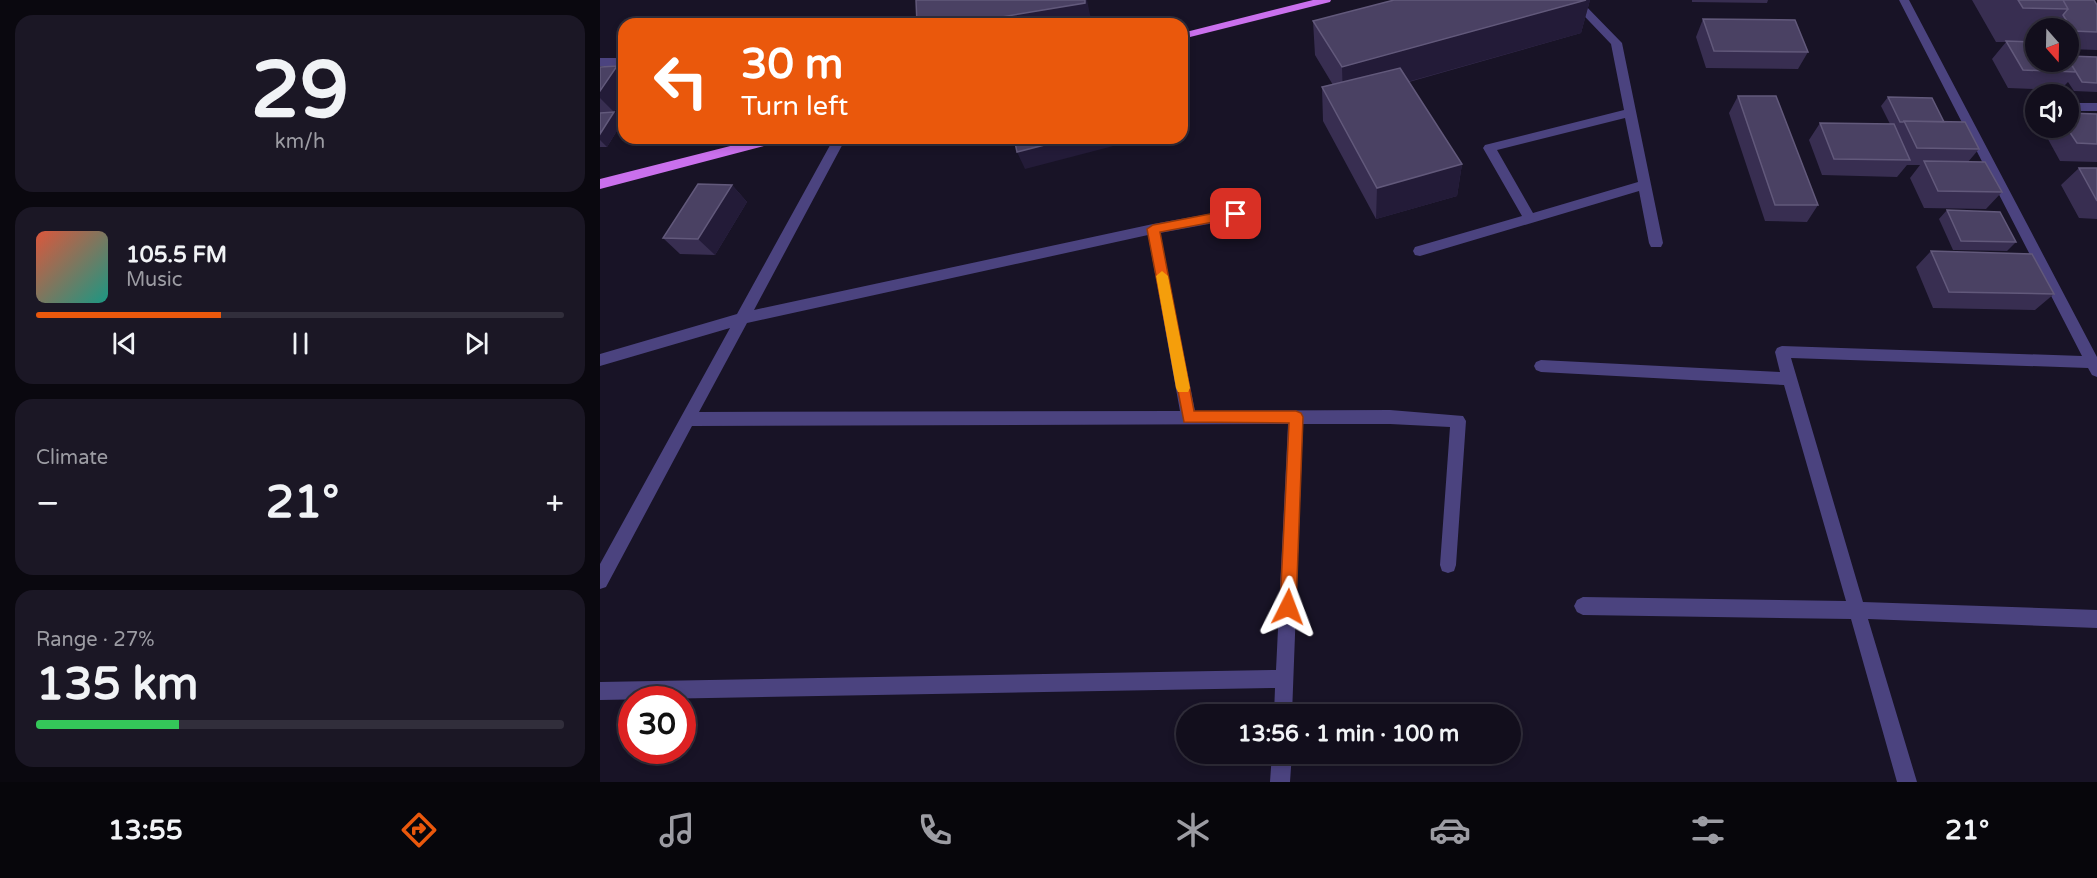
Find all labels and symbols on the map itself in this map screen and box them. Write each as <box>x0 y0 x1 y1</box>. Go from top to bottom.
north arrow <box>2025 18 2079 72</box>
pin <box>1210 188 1261 239</box>
position arrow <box>1256 575 1320 639</box>
speed limit sign: 30 <box>618 686 696 764</box>

